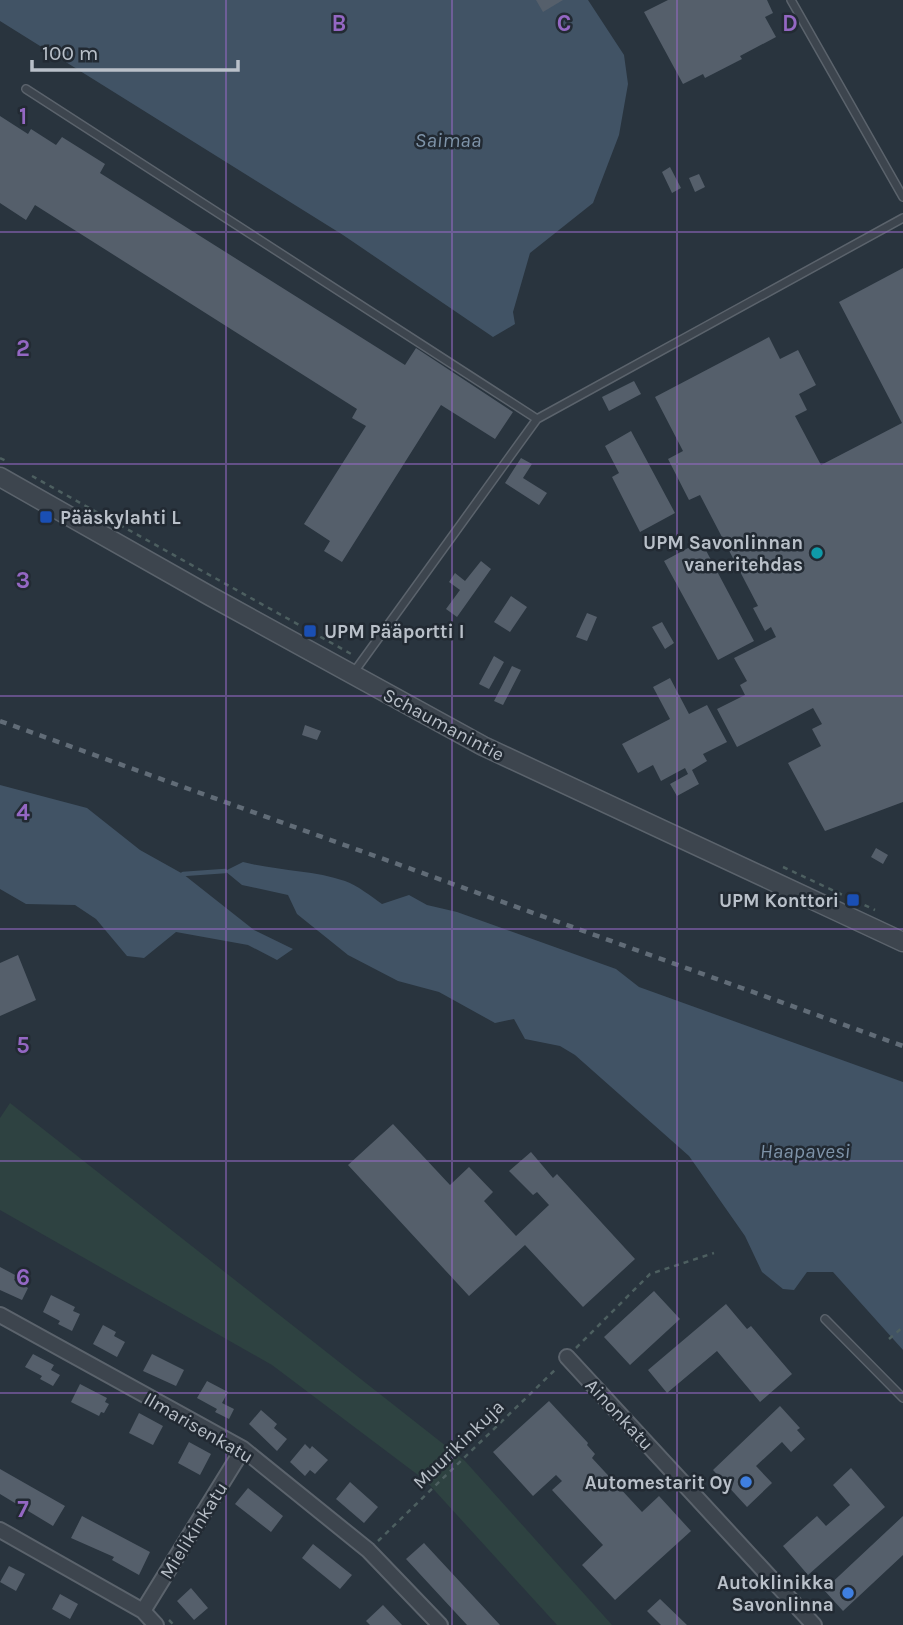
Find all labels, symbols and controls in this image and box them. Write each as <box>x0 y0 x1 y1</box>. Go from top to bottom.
text: B <box>332 10 346 37</box>
text: C <box>557 10 571 37</box>
text: D <box>782 10 798 37</box>
scale bar <box>32 28 238 72</box>
text: 100 m <box>42 41 99 65</box>
text: 1 <box>19 103 27 130</box>
water label: Saimaa <box>415 128 481 152</box>
text: 2 <box>16 335 30 362</box>
place label: Pääskylahti L <box>60 507 181 529</box>
marker: Pääskylahti L <box>38 509 54 525</box>
place label: UPM Savonlinnan vaneritehdas <box>643 532 803 576</box>
marker: UPM Savonlinnan vaneritehdas <box>809 545 825 561</box>
text: 3 <box>16 567 30 594</box>
place label: UPM Pääportti I <box>324 621 464 643</box>
marker: UPM Pääportti I <box>302 623 318 639</box>
street label: Schaumanintie <box>379 684 508 766</box>
text: 4 <box>16 799 30 826</box>
place label: UPM Konttori <box>719 890 839 912</box>
marker: UPM Konttori <box>845 892 861 908</box>
text: 5 <box>16 1032 30 1059</box>
water label: Haapavesi <box>760 1139 851 1163</box>
text: 6 <box>16 1264 30 1291</box>
street label: Ainonkatu <box>581 1374 658 1455</box>
street label: Ilmarisenkatu <box>140 1388 257 1468</box>
street label: Muurikinkuja <box>409 1396 509 1494</box>
place label: Automestarit Oy <box>585 1472 732 1494</box>
marker: Automestarit Oy <box>738 1474 754 1490</box>
street label: Mielikinkatu <box>155 1478 232 1583</box>
text: 7 <box>17 1496 29 1523</box>
place label: Autoklinikka Savonlinna <box>717 1572 834 1616</box>
marker: Autoklinikka Savonlinna <box>840 1585 856 1601</box>

